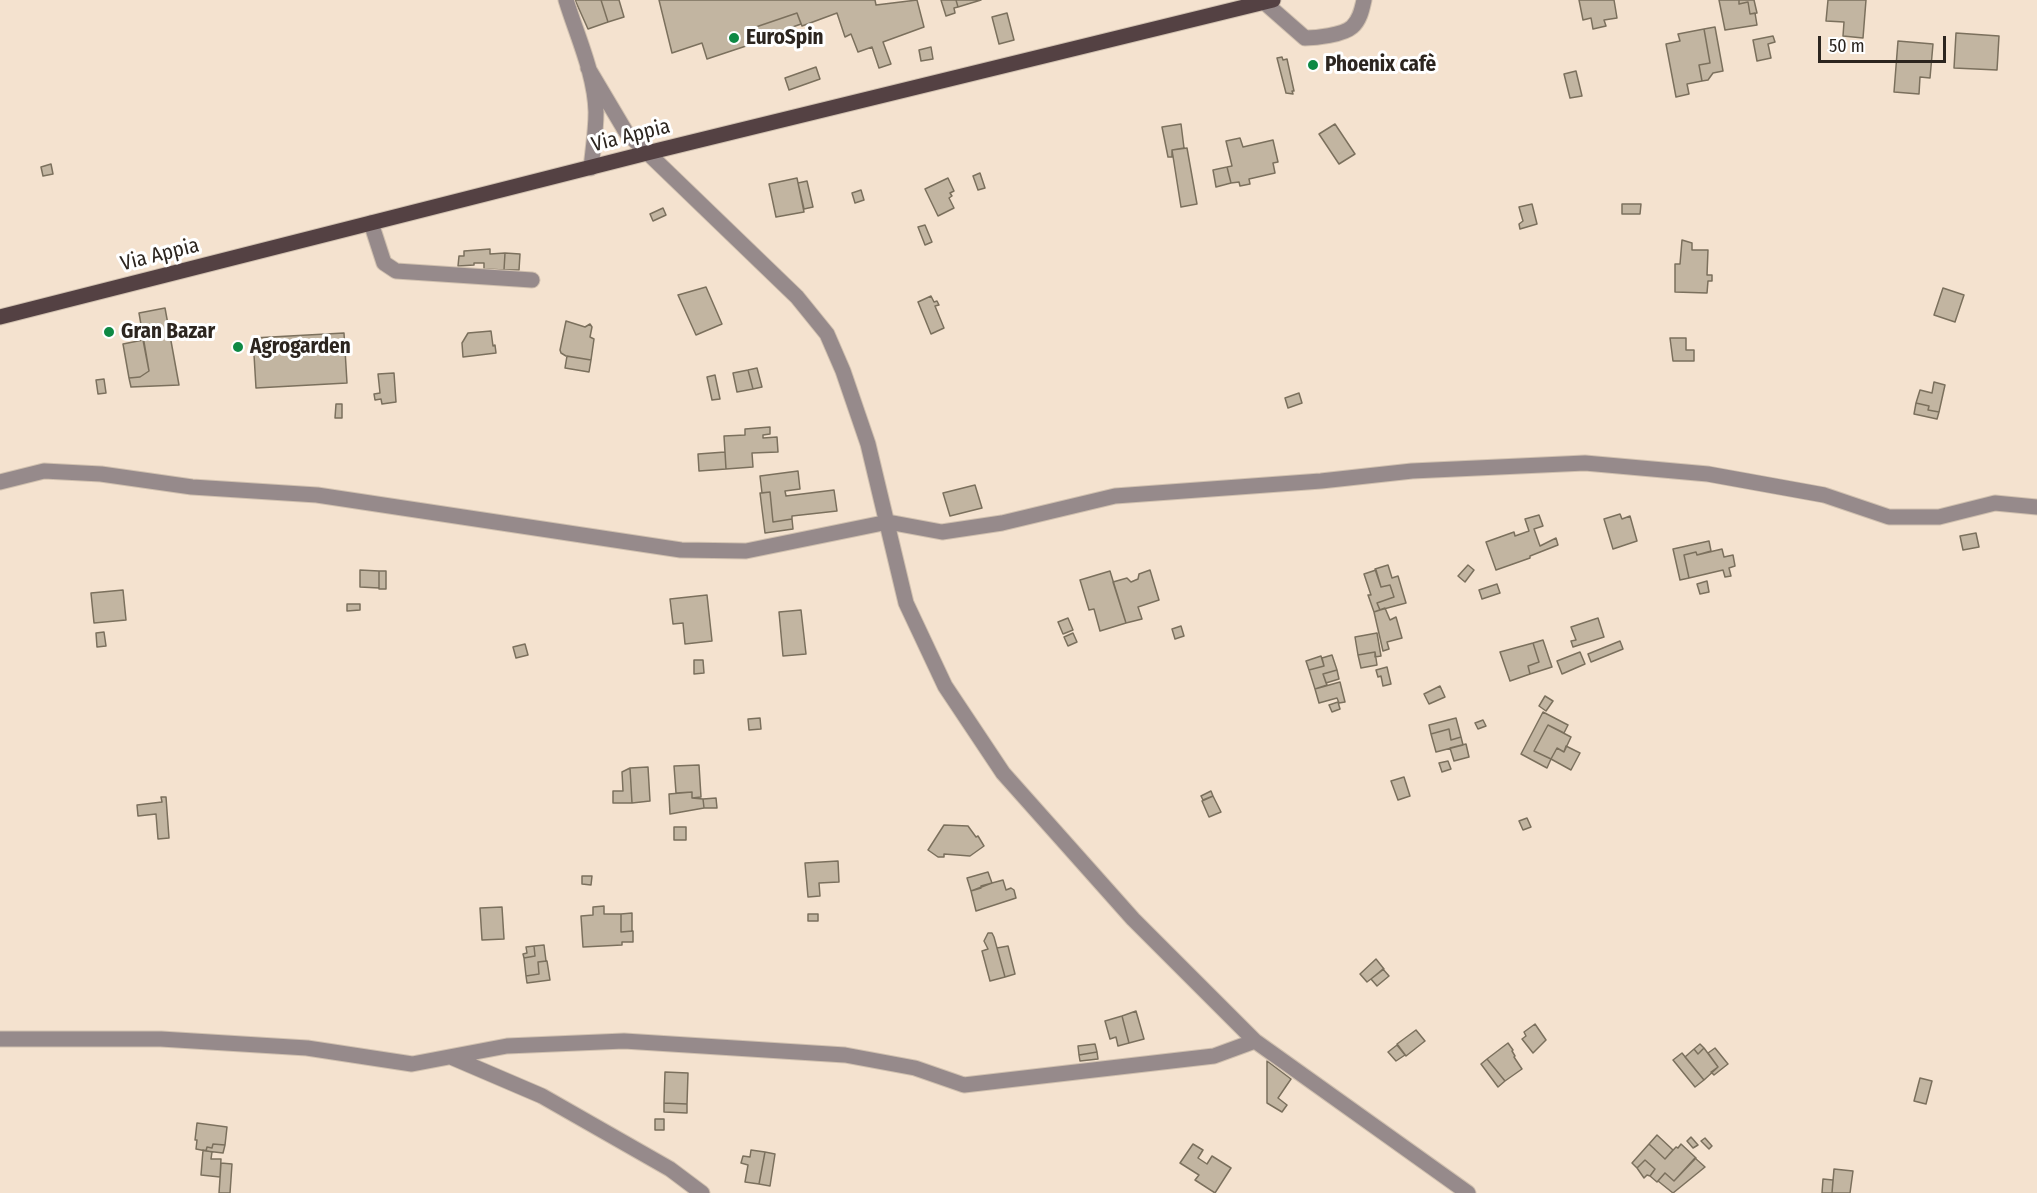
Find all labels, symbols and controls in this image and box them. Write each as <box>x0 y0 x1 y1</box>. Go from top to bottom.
scale bar <box>1821 24 1948 62</box>
place label: EuroSpin <box>746 25 824 51</box>
marker: EuroSpin <box>727 31 741 45</box>
text: 50 m <box>1829 35 1865 57</box>
place label: Phoenix cafè <box>1325 52 1436 78</box>
marker: Phoenix cafè <box>1306 58 1320 72</box>
street label: Via Appia <box>589 114 673 158</box>
street label: Via Appia <box>118 233 202 277</box>
place label: Gran Bazar <box>121 319 215 345</box>
marker: Gran Bazar <box>102 325 116 339</box>
place label: Agrogarden <box>250 334 351 360</box>
marker: Agrogarden <box>231 340 245 354</box>

